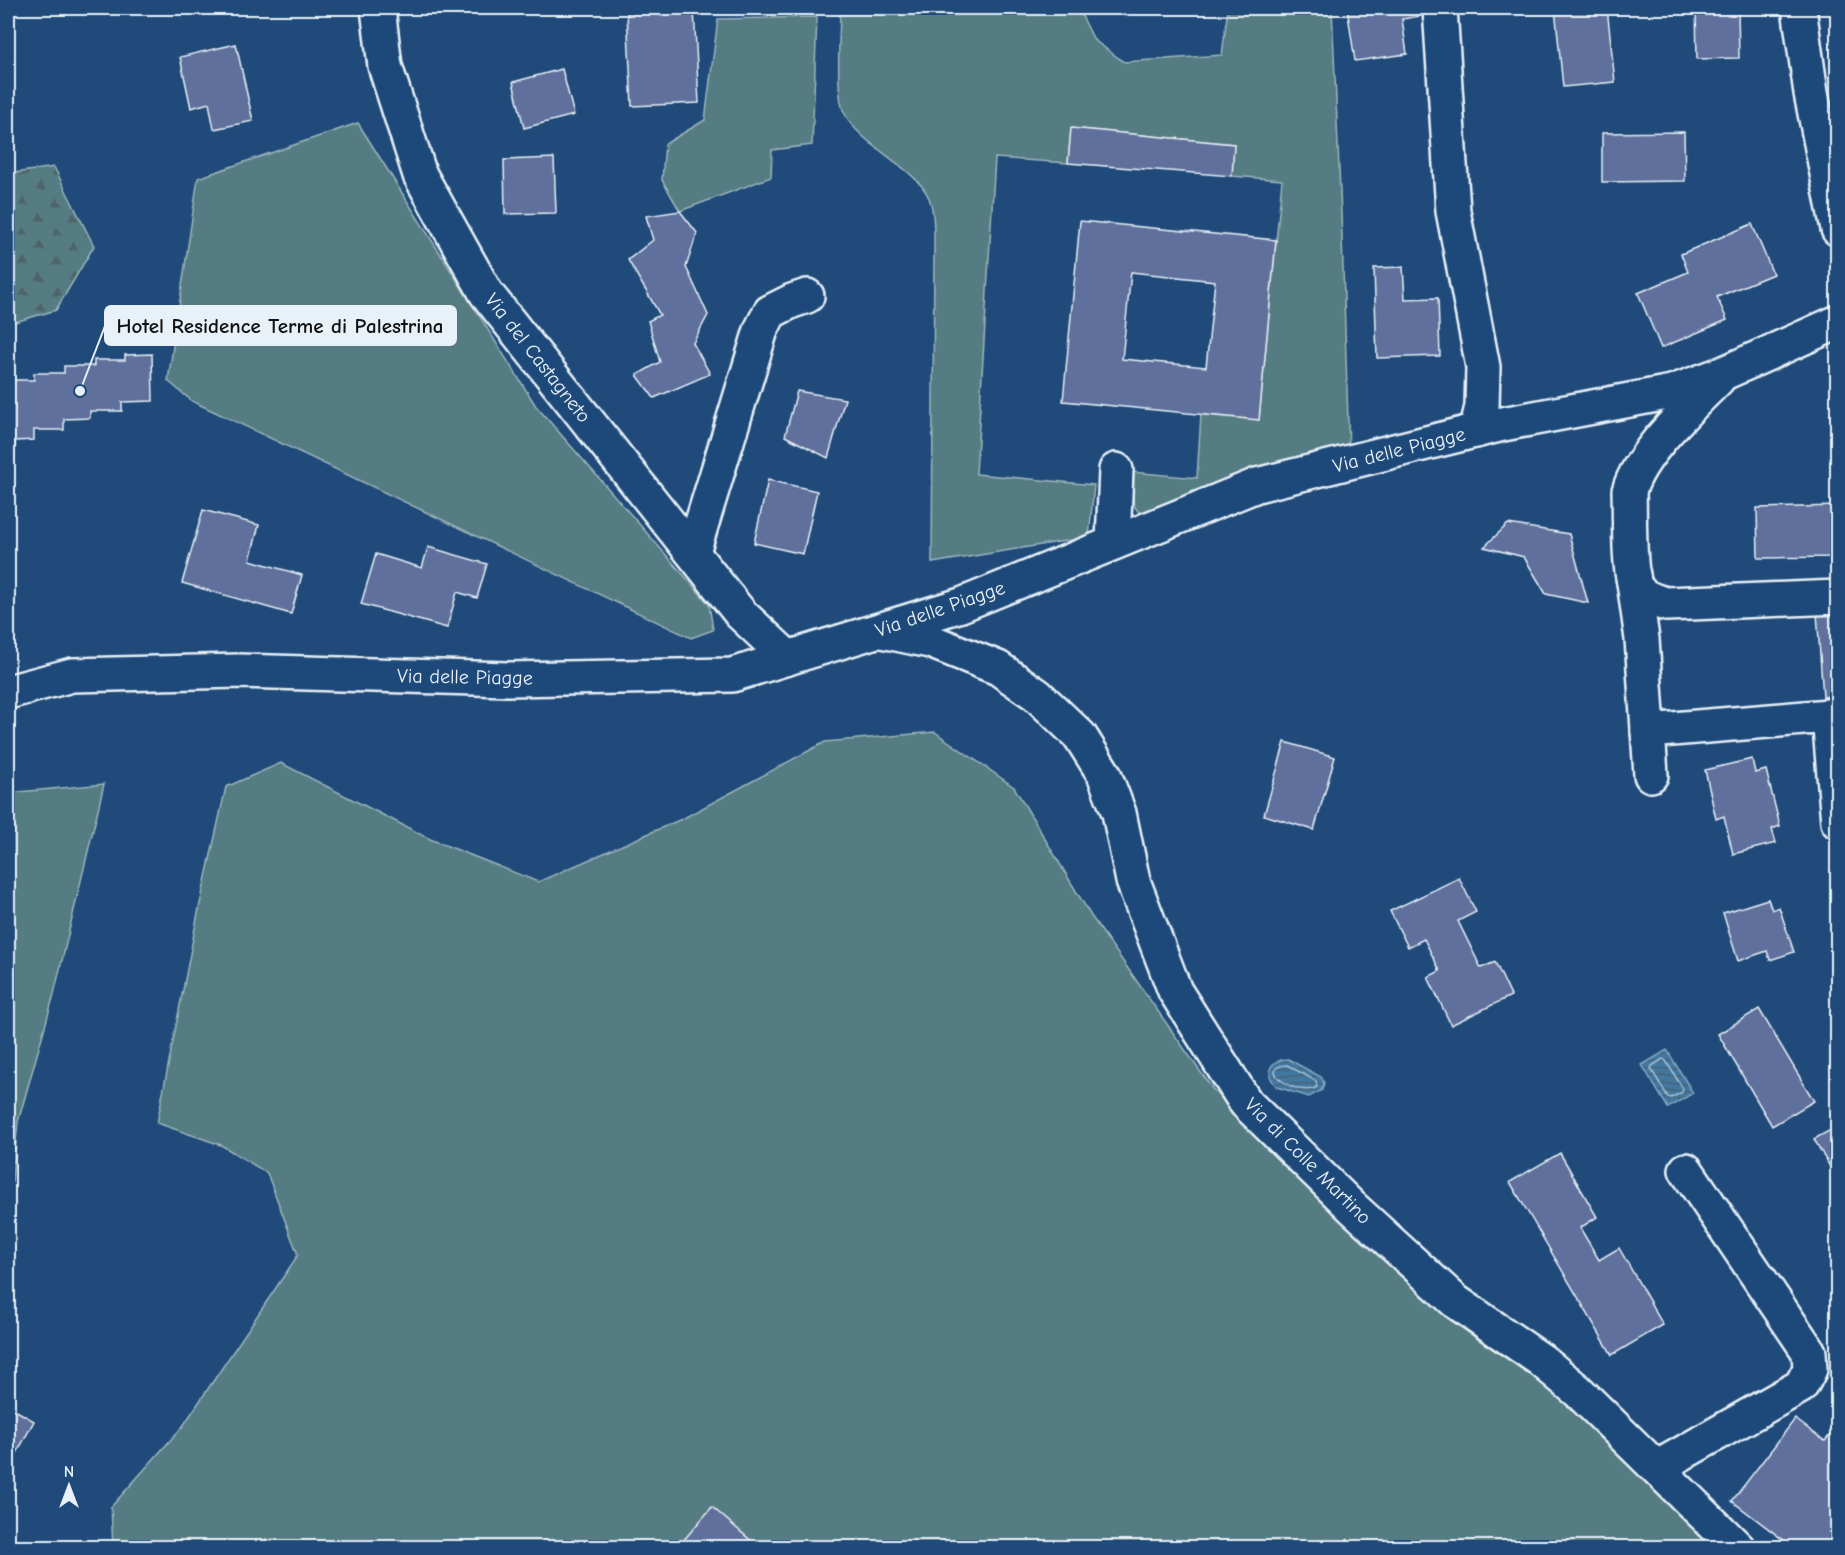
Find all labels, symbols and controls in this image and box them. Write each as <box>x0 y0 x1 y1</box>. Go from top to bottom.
street label: Via del Castagneto <box>480 289 596 427</box>
callout: Hotel Residence Terme di Palestrina <box>105 306 456 345</box>
text: Hotel Residence Terme di Palestrina <box>117 314 443 338</box>
street label: Via delle Piagge <box>1330 422 1468 478</box>
street label: Via delle Piagge <box>872 576 1008 642</box>
street label: Via delle Piagge <box>397 664 533 690</box>
street label: Via di Colle Martino <box>1240 1093 1376 1229</box>
north arrow <box>39 1456 99 1516</box>
text: N <box>64 1463 74 1481</box>

